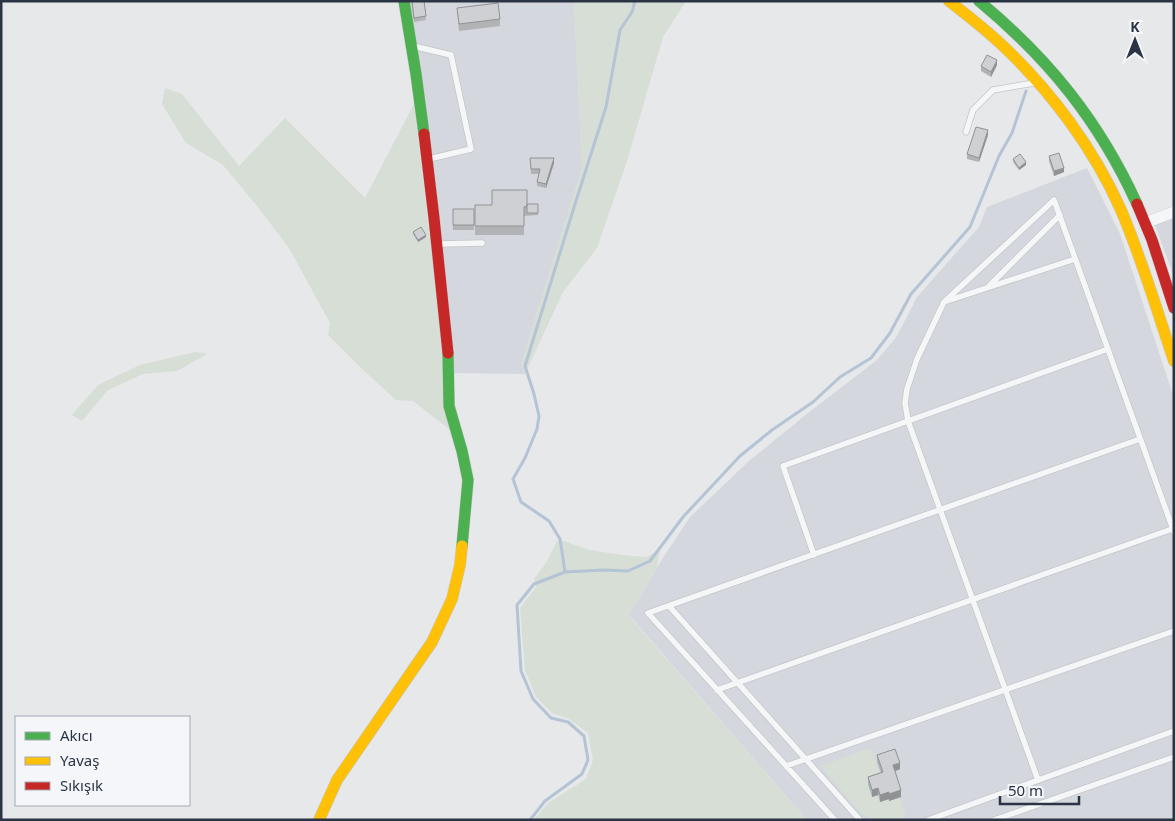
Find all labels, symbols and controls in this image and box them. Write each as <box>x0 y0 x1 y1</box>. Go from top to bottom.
north arrow <box>1110 15 1160 65</box>
text: K <box>1130 17 1140 36</box>
legend <box>15 716 190 806</box>
text: Akıcı <box>60 725 93 745</box>
text: Yavaş <box>60 750 99 770</box>
scale bar <box>1000 774 1079 806</box>
text: Sıkışık <box>60 775 103 795</box>
text: 50 m <box>1008 780 1043 800</box>

